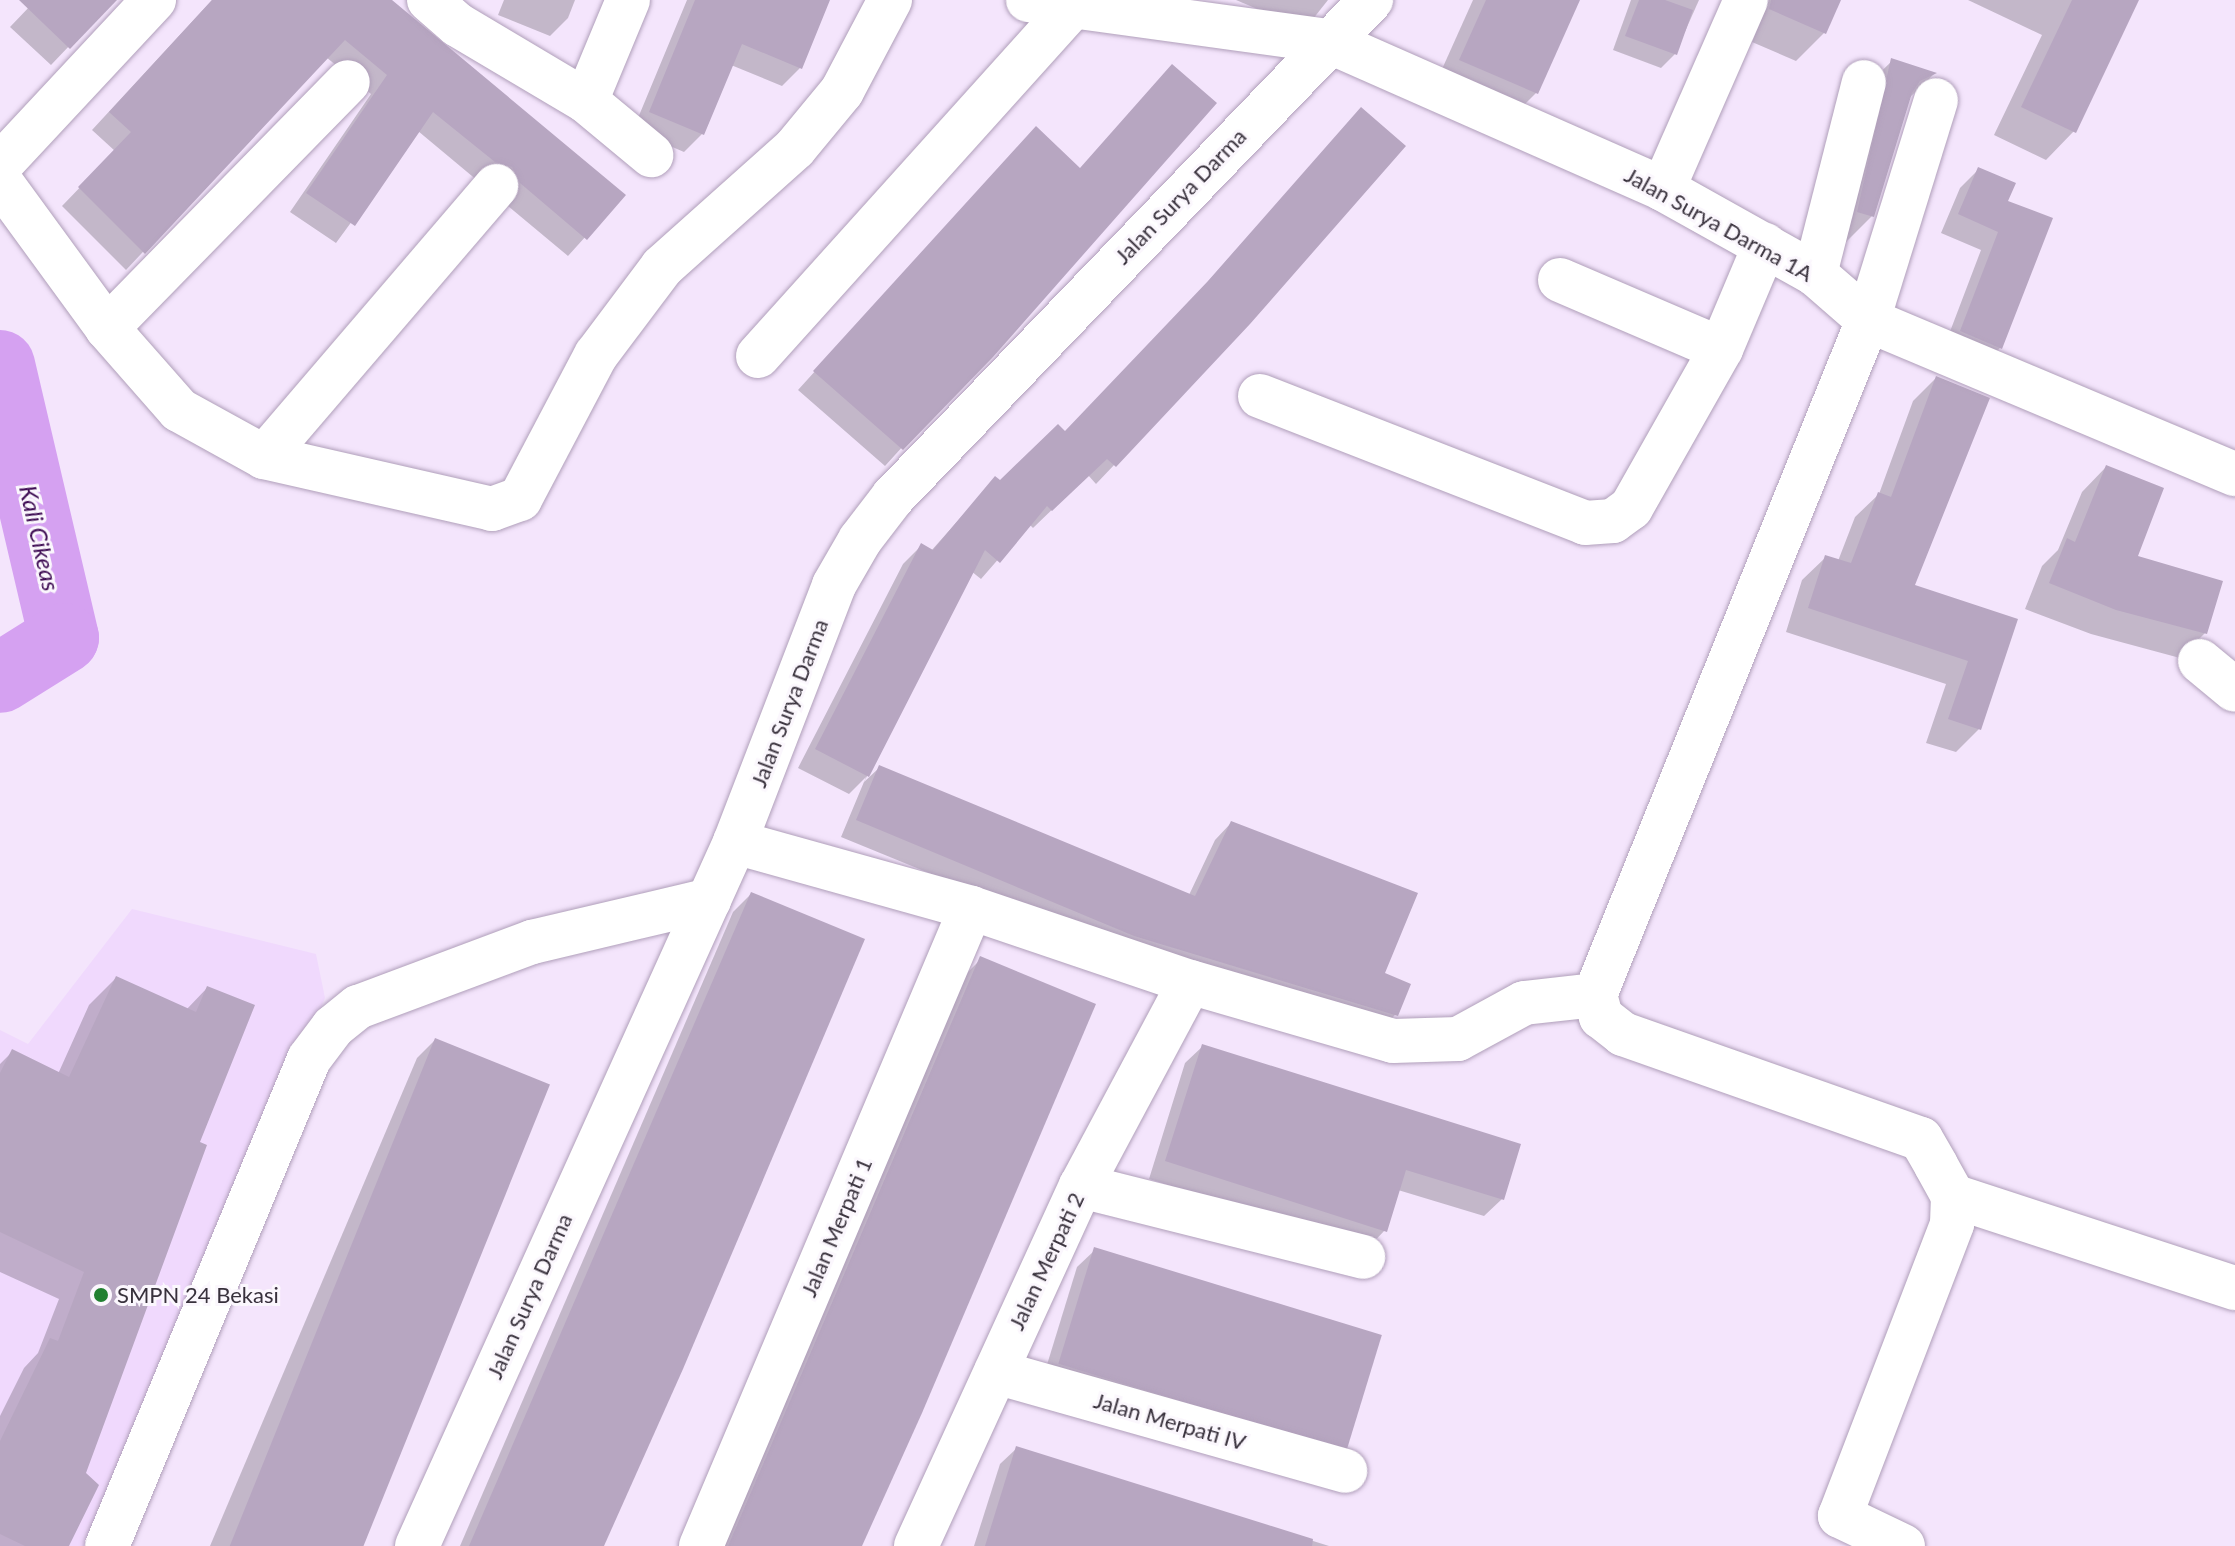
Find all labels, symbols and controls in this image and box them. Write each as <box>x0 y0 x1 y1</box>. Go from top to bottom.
street label: Jalan Surya Darma <box>1109 123 1251 269</box>
street label: Jalan Surya Darma 1A <box>1620 161 1818 287</box>
water label: Kali Cikeas <box>14 482 66 594</box>
street label: Jalan Surya Darma <box>745 615 833 791</box>
street label: Jalan Merpati 1 <box>795 1153 877 1301</box>
street label: Jalan Merpati 2 <box>1003 1188 1089 1334</box>
street label: Jalan Surya Darma <box>481 1209 577 1383</box>
place label: SMPN 24 Bekasi <box>117 1282 279 1308</box>
marker: SMPN 24 Bekasi <box>92 1286 110 1304</box>
street label: Jalan Merpati IV <box>1091 1387 1249 1455</box>

